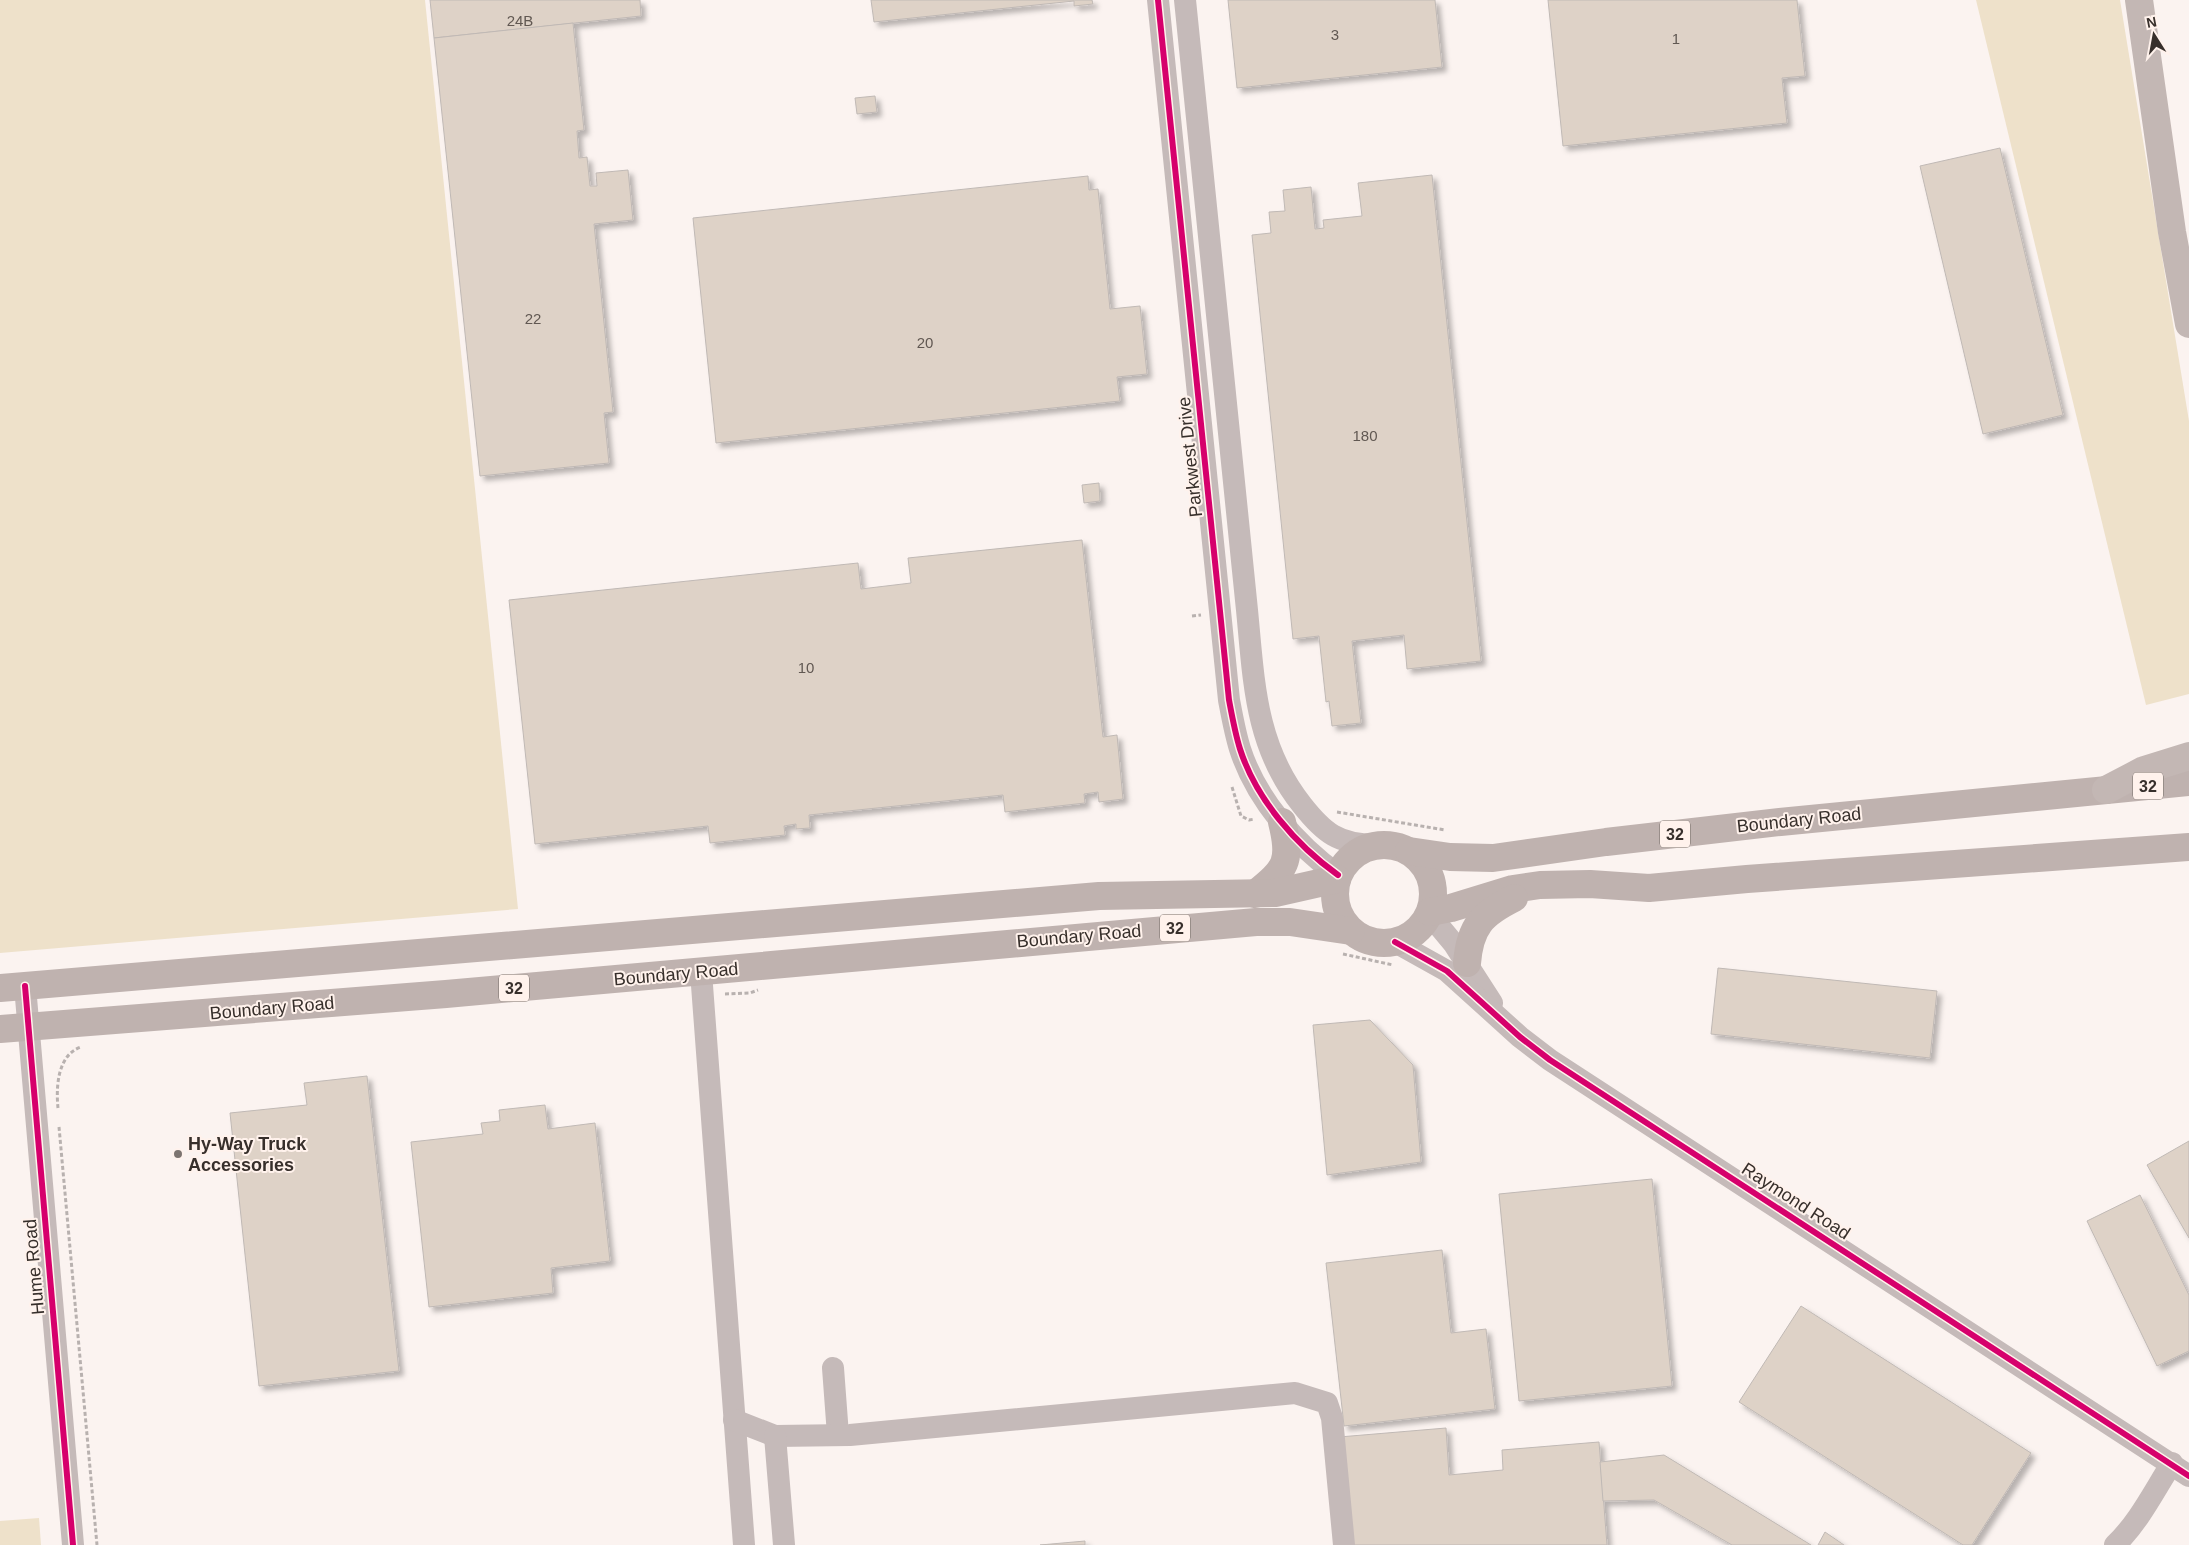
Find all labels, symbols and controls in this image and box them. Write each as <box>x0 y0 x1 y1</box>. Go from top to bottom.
north arrow <box>2129 10 2179 60</box>
house number: 24B <box>507 12 533 29</box>
text: N <box>2145 13 2158 31</box>
house number: 3 <box>1331 26 1339 43</box>
house number: 1 <box>1672 30 1680 47</box>
house number: 22 <box>525 310 541 327</box>
house number: 20 <box>917 334 933 351</box>
street label: Parkwest Drive <box>1174 396 1206 518</box>
house number: 180 <box>1352 427 1378 444</box>
house number: 10 <box>798 659 814 676</box>
road number: 32 <box>2133 772 2163 799</box>
street label: Boundary Road <box>1736 804 1862 836</box>
road number: 32 <box>1660 821 1690 848</box>
road number: 32 <box>1160 914 1190 941</box>
street label: Boundary Road <box>1016 921 1142 951</box>
street label: Boundary Road <box>613 959 739 989</box>
road number: 32 <box>499 974 529 1001</box>
street label: Boundary Road <box>209 993 335 1023</box>
place label: Hy-Way Truck Accessories <box>188 1134 307 1175</box>
marker: Hy-Way Truck Accessories <box>172 1148 184 1160</box>
street label: Raymond Road <box>1738 1159 1854 1243</box>
street label: Hume Road <box>20 1218 48 1316</box>

